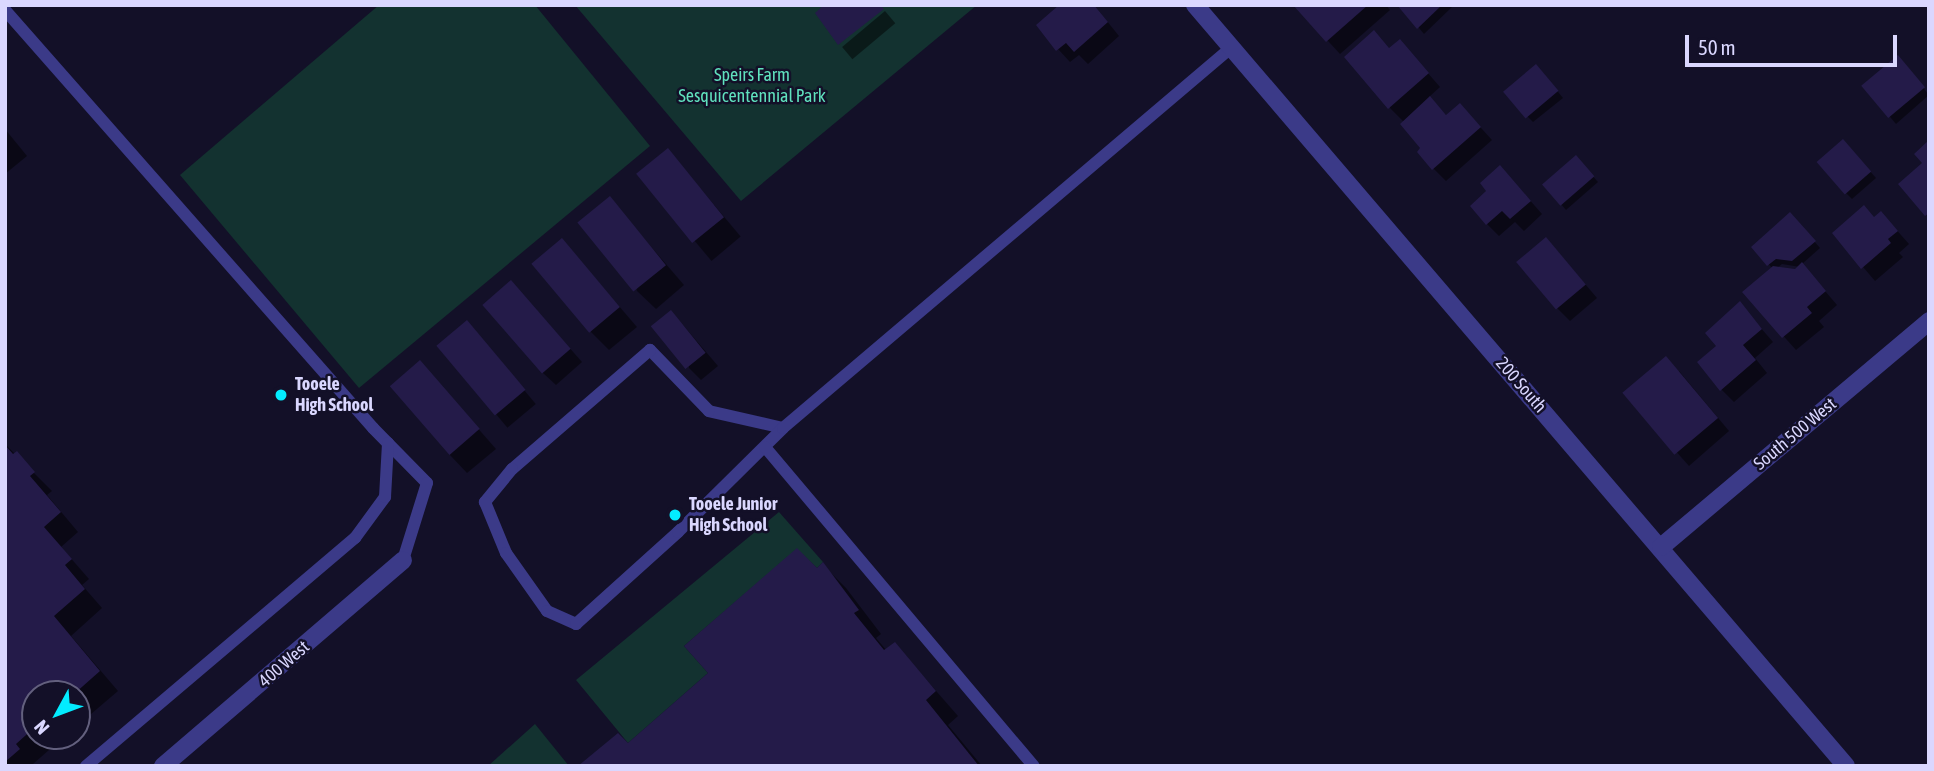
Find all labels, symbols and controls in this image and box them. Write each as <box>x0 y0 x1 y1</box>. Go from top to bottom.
scale bar <box>1689 21 1901 65</box>
text: 50 m <box>1698 35 1736 59</box>
park label: Speirs Farm Sesquicentennial Park <box>678 65 826 108</box>
street label: 200 South <box>1491 353 1551 417</box>
place label: Tooele High School <box>295 374 373 416</box>
marker: Tooele High School <box>273 387 289 403</box>
street label: South 500 West <box>1749 393 1841 475</box>
place label: Tooele Junior High School <box>689 494 777 536</box>
marker: Tooele Junior High School <box>667 507 683 523</box>
street label: 400 West <box>254 636 314 692</box>
north arrow <box>21 680 91 750</box>
text: N <box>30 716 54 739</box>

